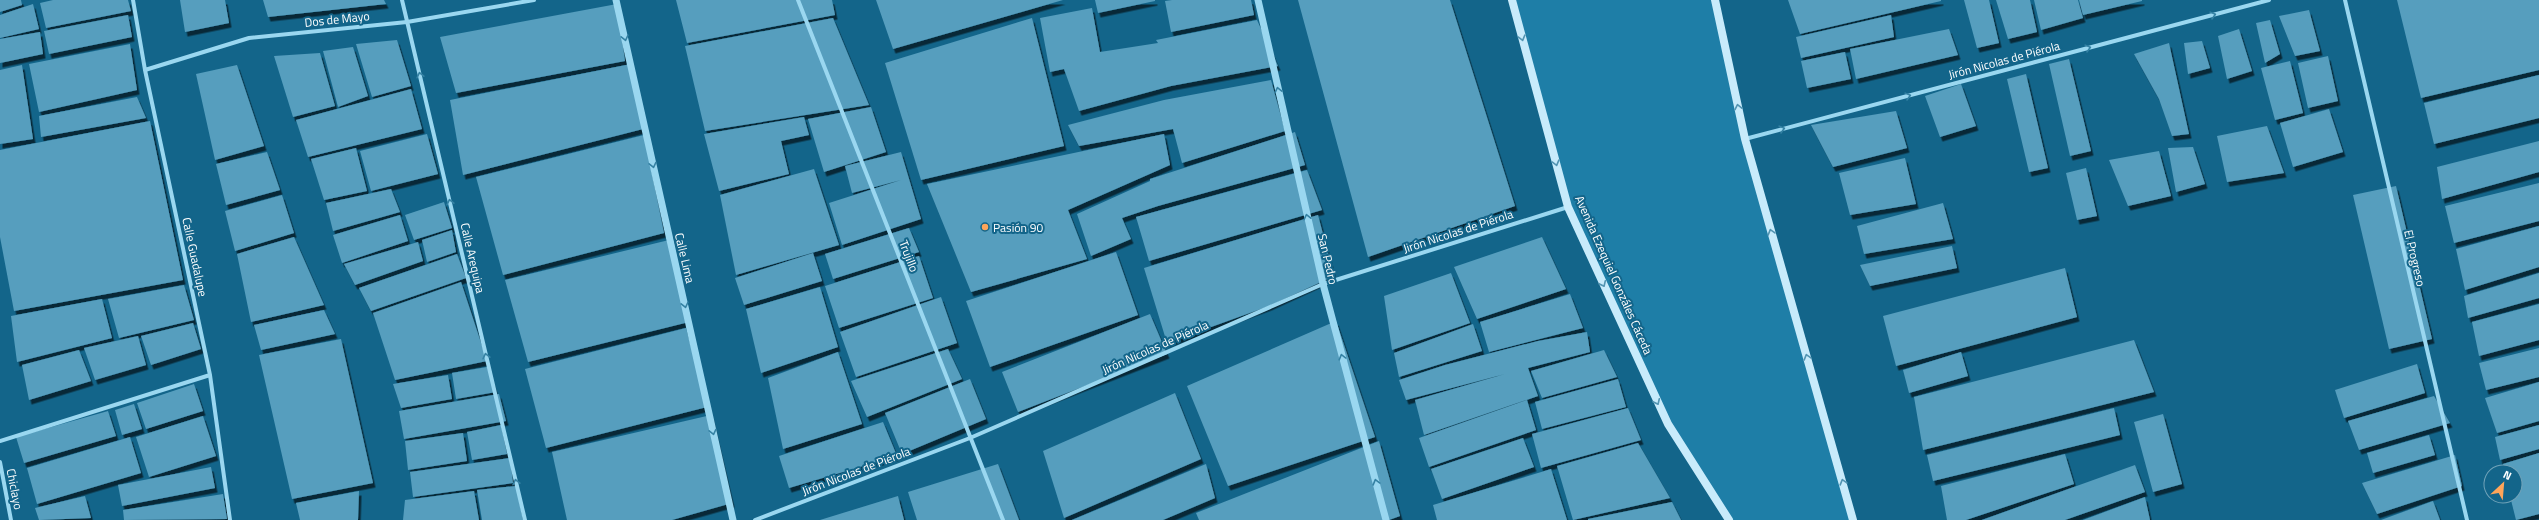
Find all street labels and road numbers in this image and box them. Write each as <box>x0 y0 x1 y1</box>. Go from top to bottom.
street label: Dos de Mayo <box>303 6 371 32</box>
street label: Jirón Nicolas de Piérola <box>1946 36 2062 84</box>
street label: Avenida Ezequiel Gonzáles Cáceda <box>1570 192 1658 358</box>
street label: Jirón Nicolas de Piérola <box>1400 204 1516 258</box>
street label: Calle Guadalupe <box>177 216 213 298</box>
street label: Calle Arequipa <box>456 221 490 295</box>
street label: El Progreso <box>2399 228 2431 288</box>
street label: Calle Lima <box>670 231 700 285</box>
street label: San Pedro <box>1313 232 1343 286</box>
street label: Trujillo <box>894 237 924 275</box>
street label: Jirón Nicolas de Piérola <box>1099 315 1211 379</box>
street label: Jirón Nicolas de Piérola <box>799 442 913 500</box>
street label: Chiclayo <box>2 467 28 511</box>

